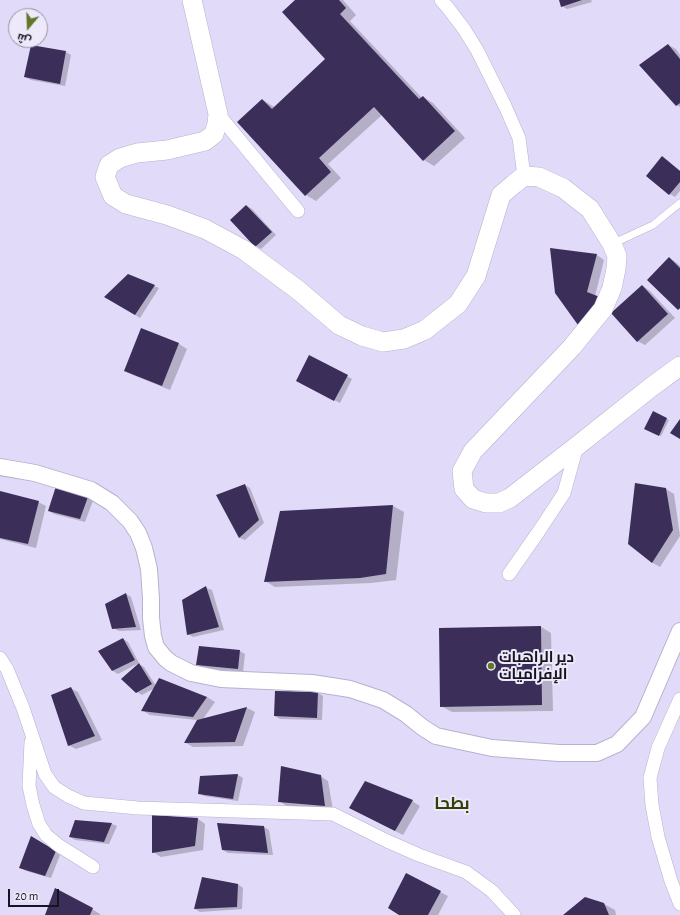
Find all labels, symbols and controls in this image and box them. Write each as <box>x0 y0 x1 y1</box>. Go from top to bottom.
north arrow <box>8 8 48 48</box>
text: ش <box>16 31 33 46</box>
place label: دير الراهبات الإفراميات <box>499 648 574 683</box>
marker: دير الراهبات الإفراميات <box>486 661 496 671</box>
district label: بطحا <box>434 794 470 814</box>
scale bar <box>10 881 61 907</box>
text: 20 m <box>15 890 38 902</box>

